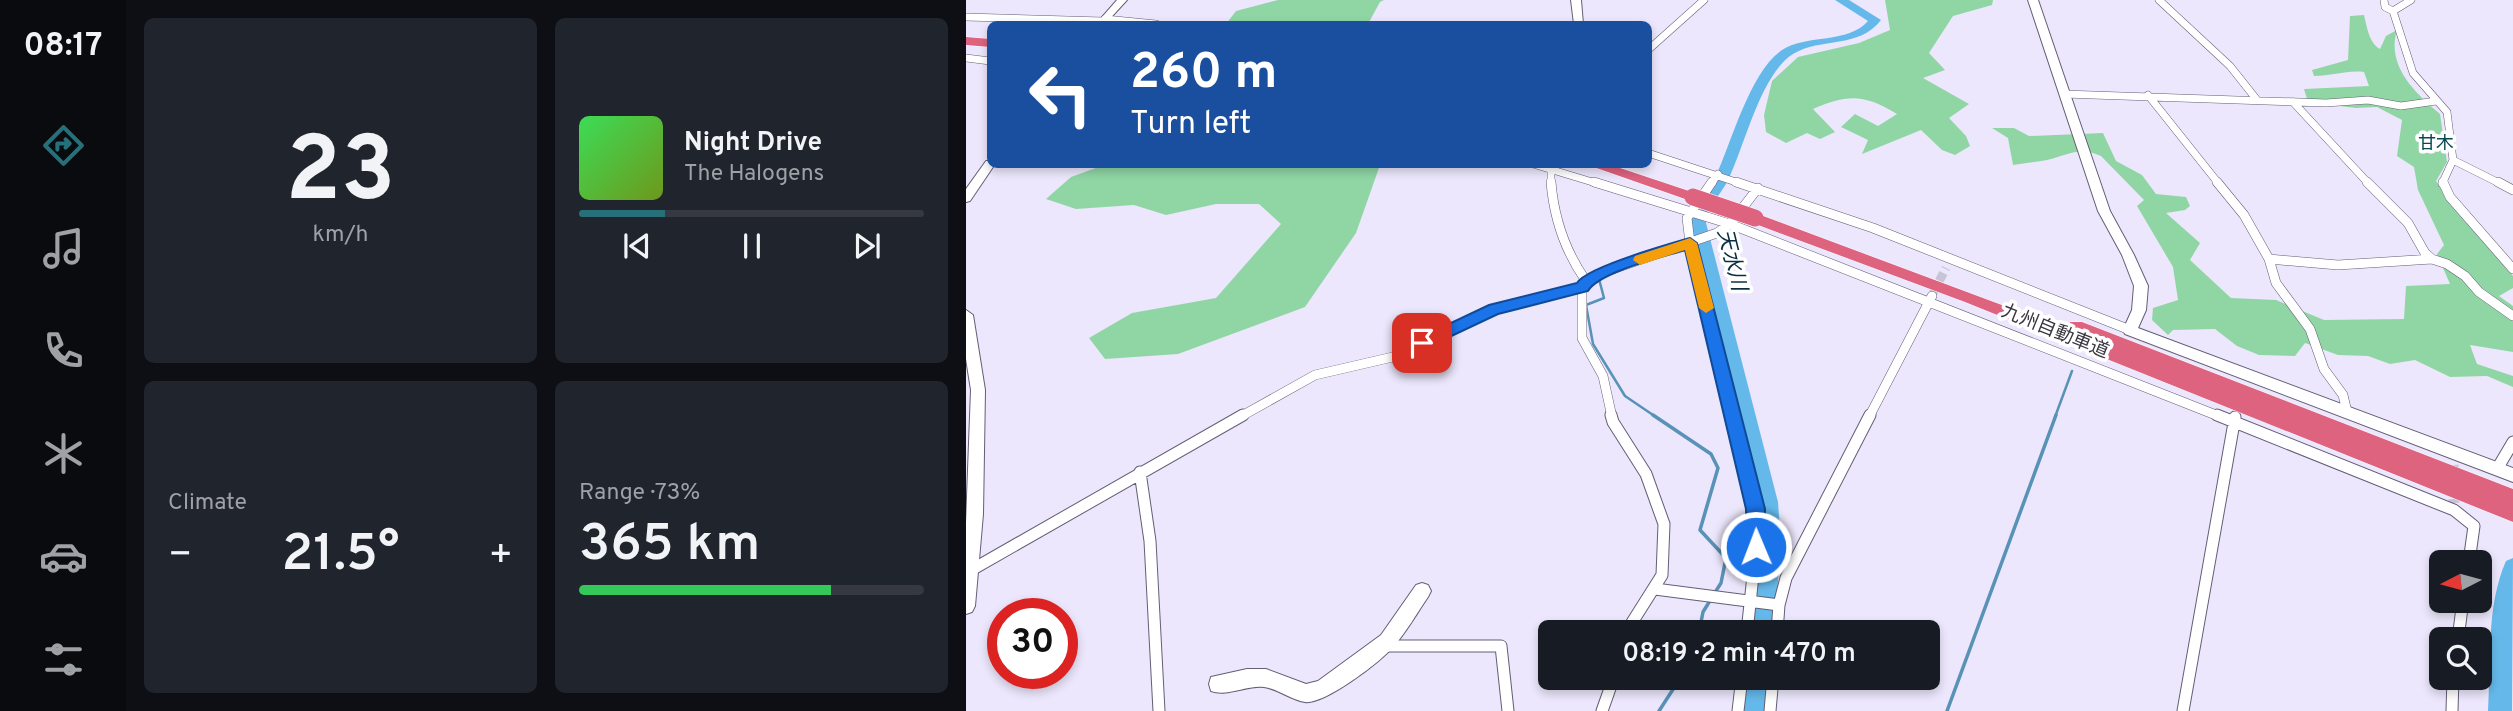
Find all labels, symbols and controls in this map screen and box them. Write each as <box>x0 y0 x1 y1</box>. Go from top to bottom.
text: 08:17 <box>24 27 102 67</box>
text: 260 m <box>1130 44 1277 106</box>
icon: left <box>1015 49 1106 140</box>
text: Turn left <box>1130 105 1251 145</box>
text: 23 <box>285 118 396 233</box>
icon: directions <box>39 121 88 170</box>
text: Night Drive <box>684 127 822 160</box>
district label: 甘木 <box>2418 133 2454 156</box>
text: The Halogens <box>684 160 824 189</box>
text: km/h <box>313 221 368 250</box>
icon: music <box>39 224 88 273</box>
water label: 天水川 <box>1710 226 1752 296</box>
icon: previous <box>618 227 656 265</box>
icon: pause <box>733 227 771 265</box>
icon: next <box>848 227 886 265</box>
street label: 九州自動車道 <box>1998 300 2112 364</box>
pin <box>1392 313 1452 373</box>
icon: arrive <box>1403 324 1441 362</box>
icon: phone <box>39 326 88 375</box>
icon: climate <box>39 429 88 478</box>
text: Range · 73% <box>579 479 700 508</box>
text: Climate <box>168 489 247 518</box>
position arrow <box>1719 510 1793 584</box>
text: 365 km <box>579 513 760 579</box>
text: 21.5° <box>282 523 399 589</box>
icon: car <box>39 532 88 581</box>
text: − <box>168 532 193 581</box>
text: + <box>488 532 513 581</box>
north arrow <box>2429 550 2492 612</box>
map controls <box>2429 550 2492 690</box>
speed limit sign: 30 <box>987 598 1078 689</box>
button: search <box>2429 627 2492 690</box>
icon: filters <box>39 635 88 684</box>
text: 08:19 · 2 min · 470 m <box>1622 638 1856 671</box>

